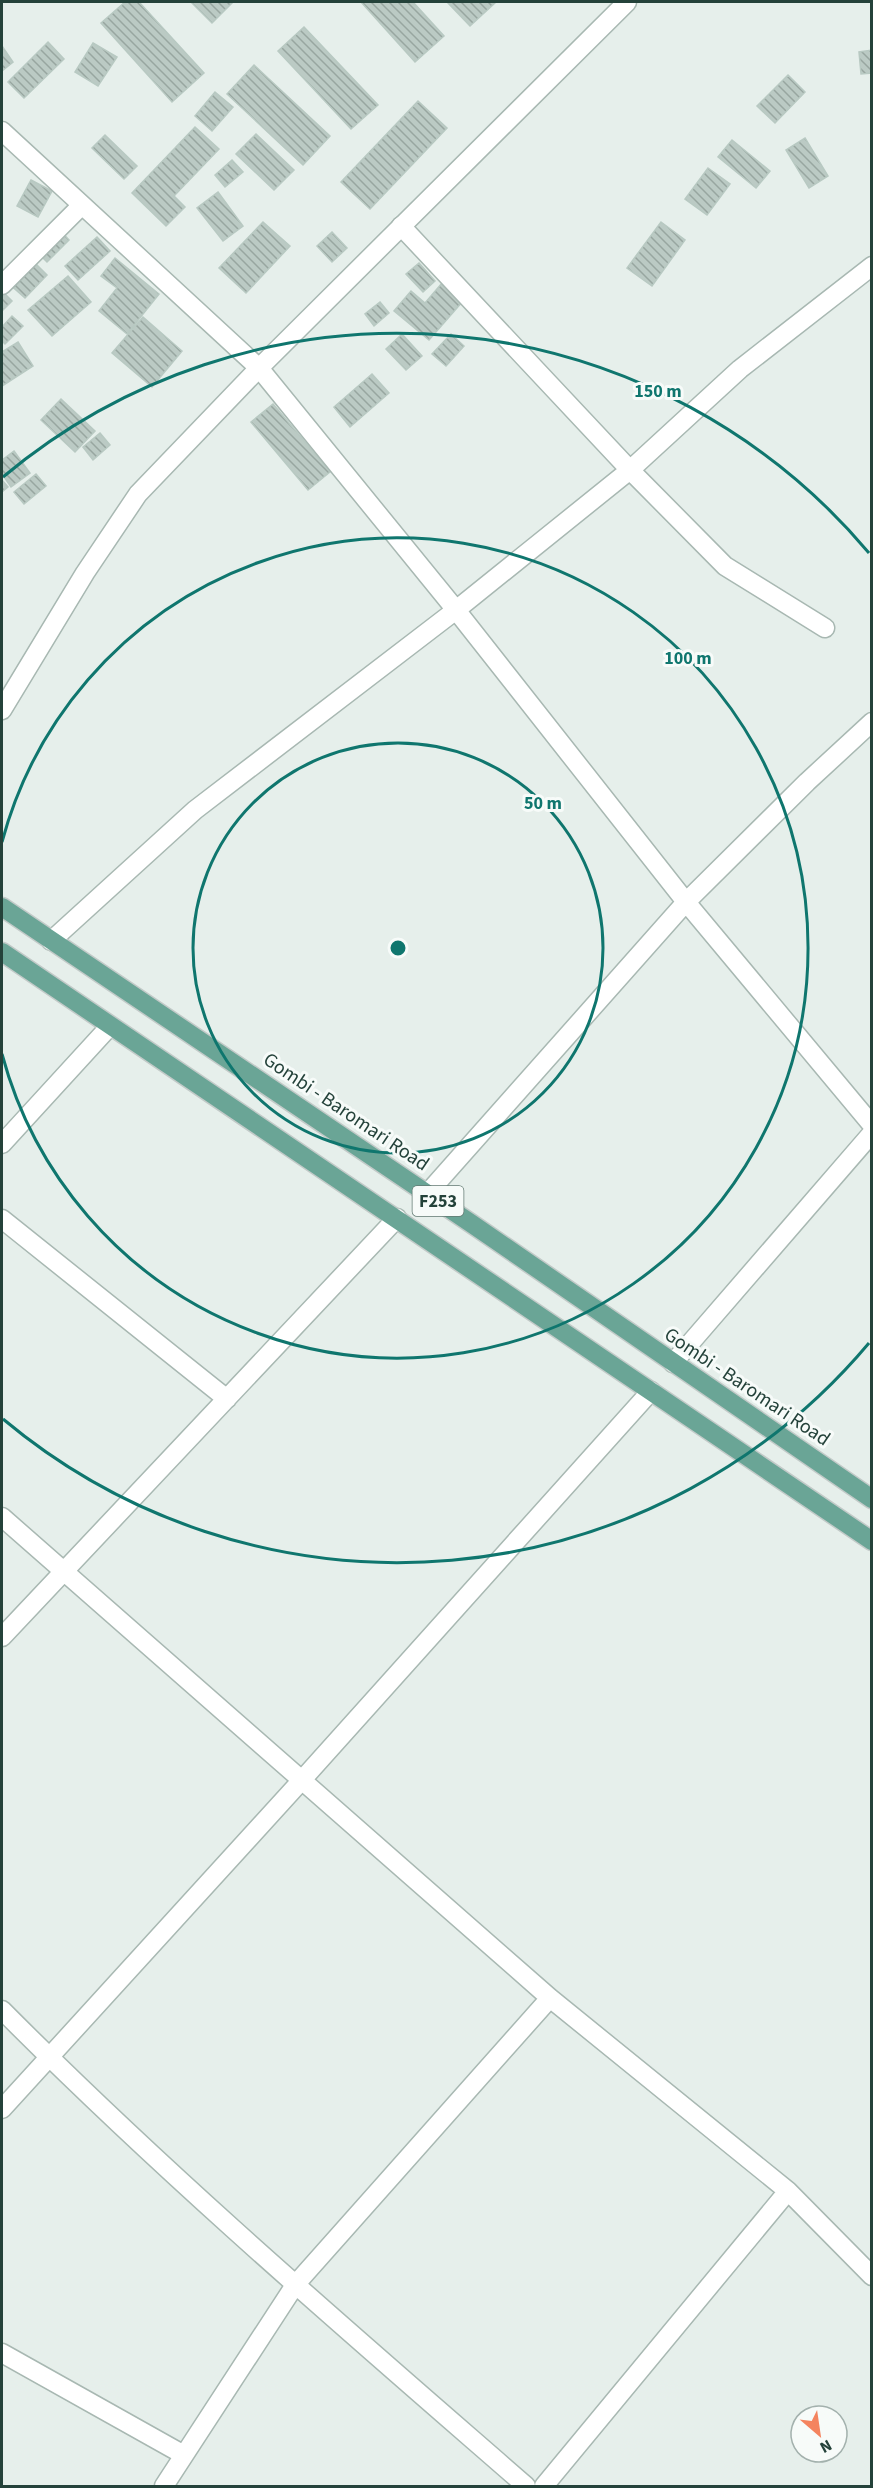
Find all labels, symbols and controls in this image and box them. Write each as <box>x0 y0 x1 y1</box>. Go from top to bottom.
text: 150 m <box>634 379 682 404</box>
text: 100 m <box>664 646 712 671</box>
text: 50 m <box>524 791 562 816</box>
centre of rings <box>388 938 408 958</box>
street label: Gombi - Baromari Road <box>257 1046 435 1178</box>
road number: F253 <box>412 1186 464 1216</box>
street label: Gombi - Baromari Road <box>658 1321 836 1453</box>
north arrow <box>789 2404 849 2464</box>
text: N <box>816 2434 836 2458</box>

